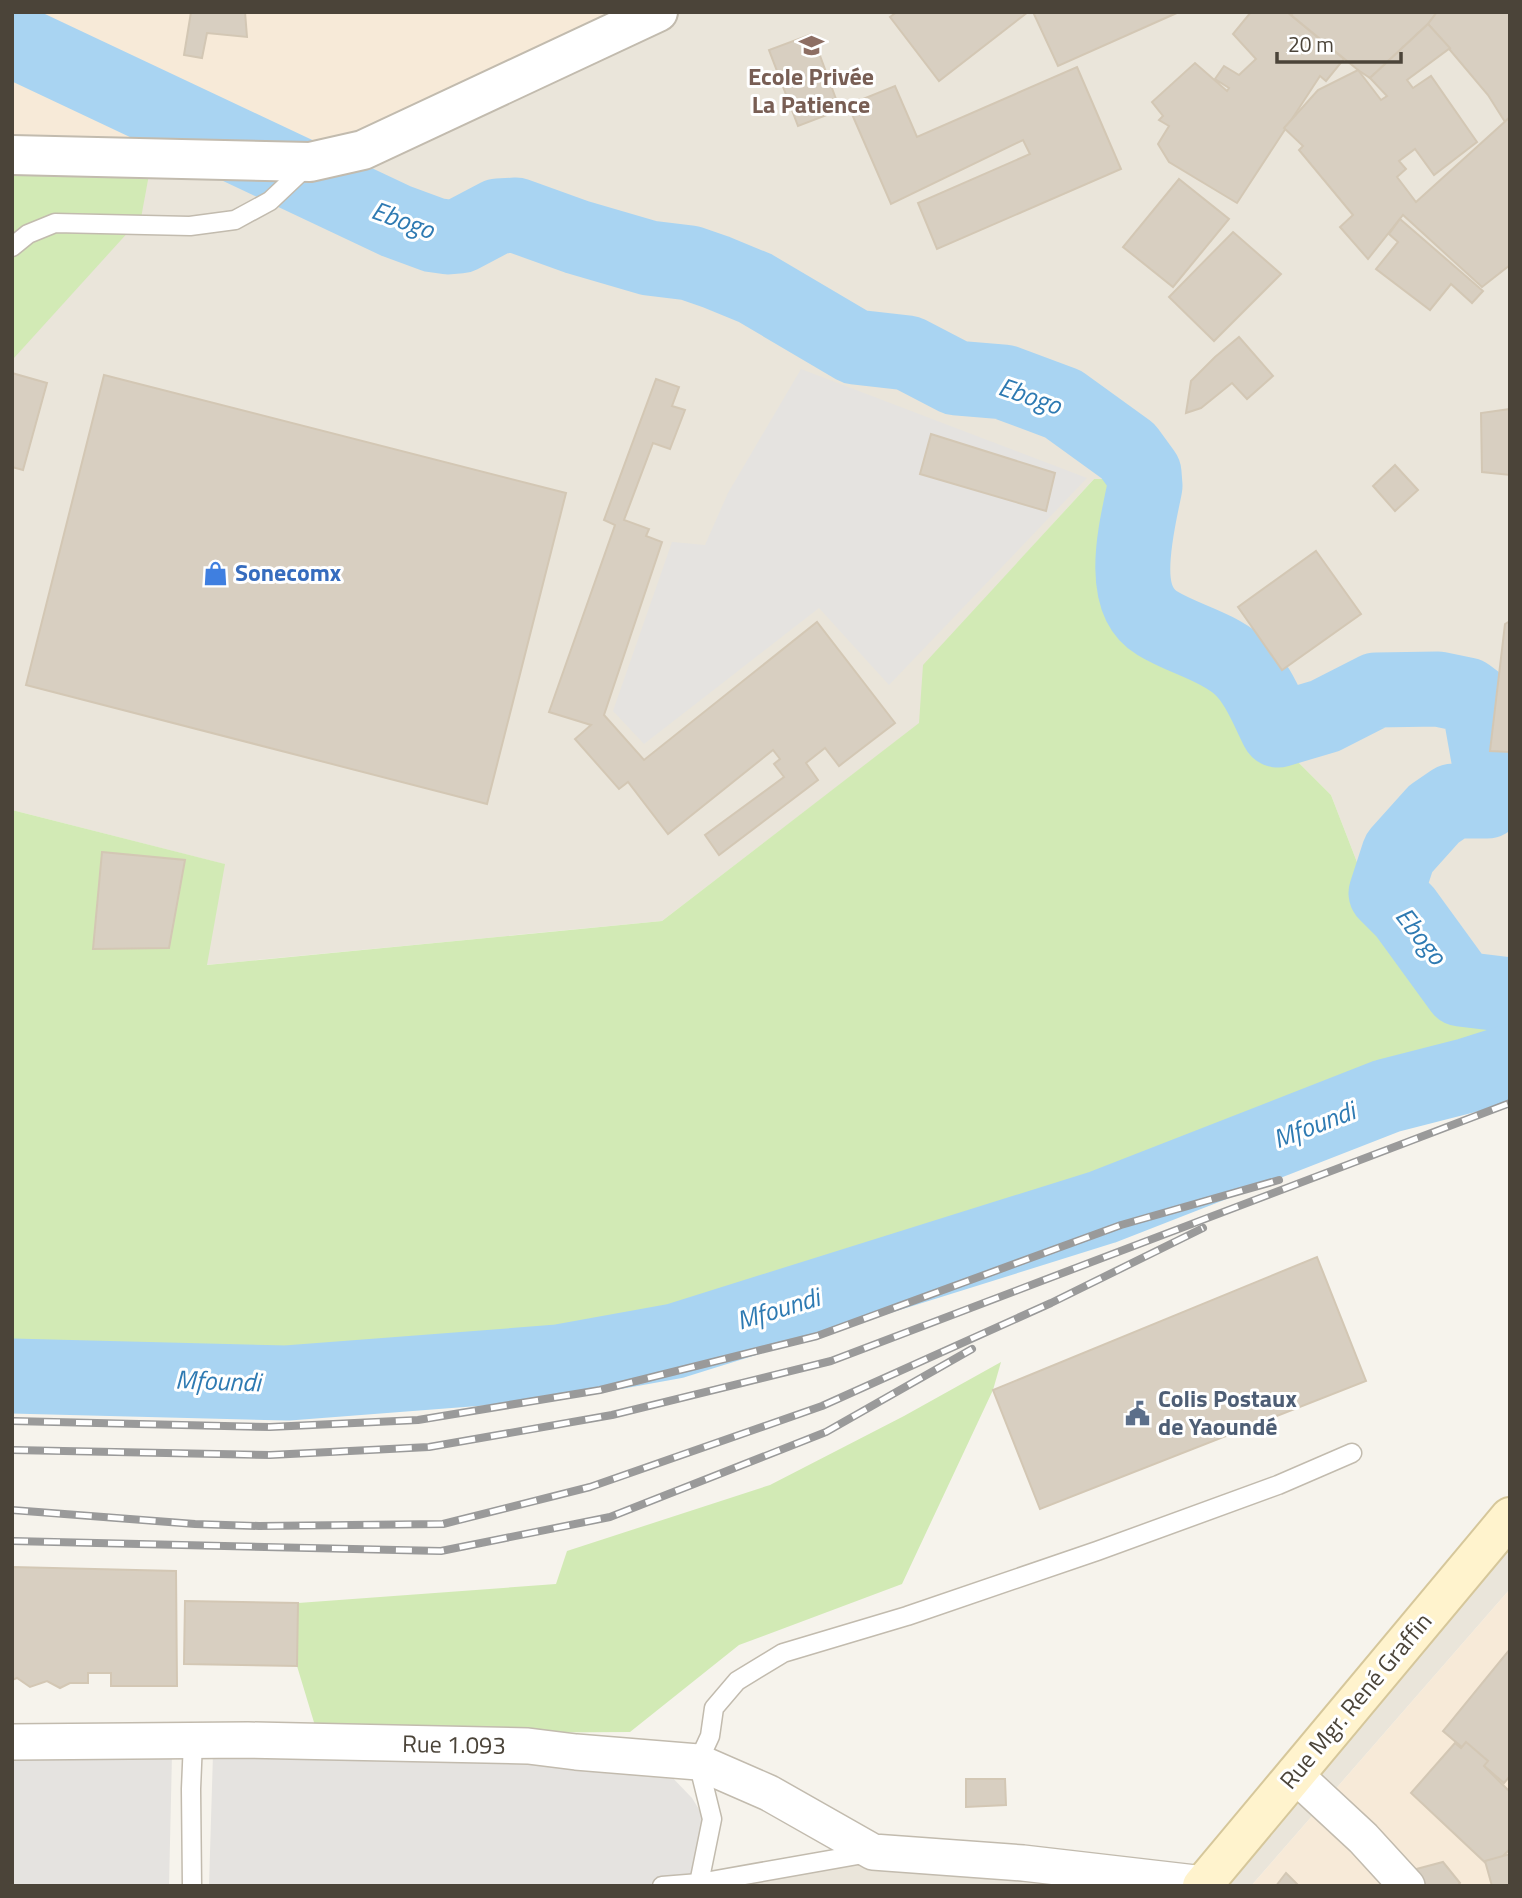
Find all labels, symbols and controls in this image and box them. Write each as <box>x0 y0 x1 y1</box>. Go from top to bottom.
scale bar <box>1277 21 1401 65</box>
text: 20 m <box>1288 28 1334 60</box>
school or university icon: Ecole Privée La Patience <box>797 32 825 60</box>
place label: Ecole Privée La Patience <box>748 58 874 122</box>
water label: Ebogo <box>366 190 441 249</box>
water label: Ebogo <box>994 367 1068 425</box>
place label: Sonecomx <box>235 554 342 590</box>
shop icon: Sonecomx <box>201 559 229 587</box>
water label: Ebogo <box>1386 898 1457 974</box>
water label: Mfoundi <box>1267 1090 1363 1158</box>
water label: Mfoundi <box>731 1277 827 1340</box>
water label: Mfoundi <box>175 1360 264 1402</box>
place label: Colis Postaux de Yaoundé <box>1158 1380 1297 1444</box>
public building icon: Colis Postaux de Yaoundé <box>1124 1399 1152 1427</box>
street label: Rue Mgr. René Graffin <box>1271 1604 1440 1796</box>
street label: Rue 1.093 <box>402 1725 506 1763</box>

